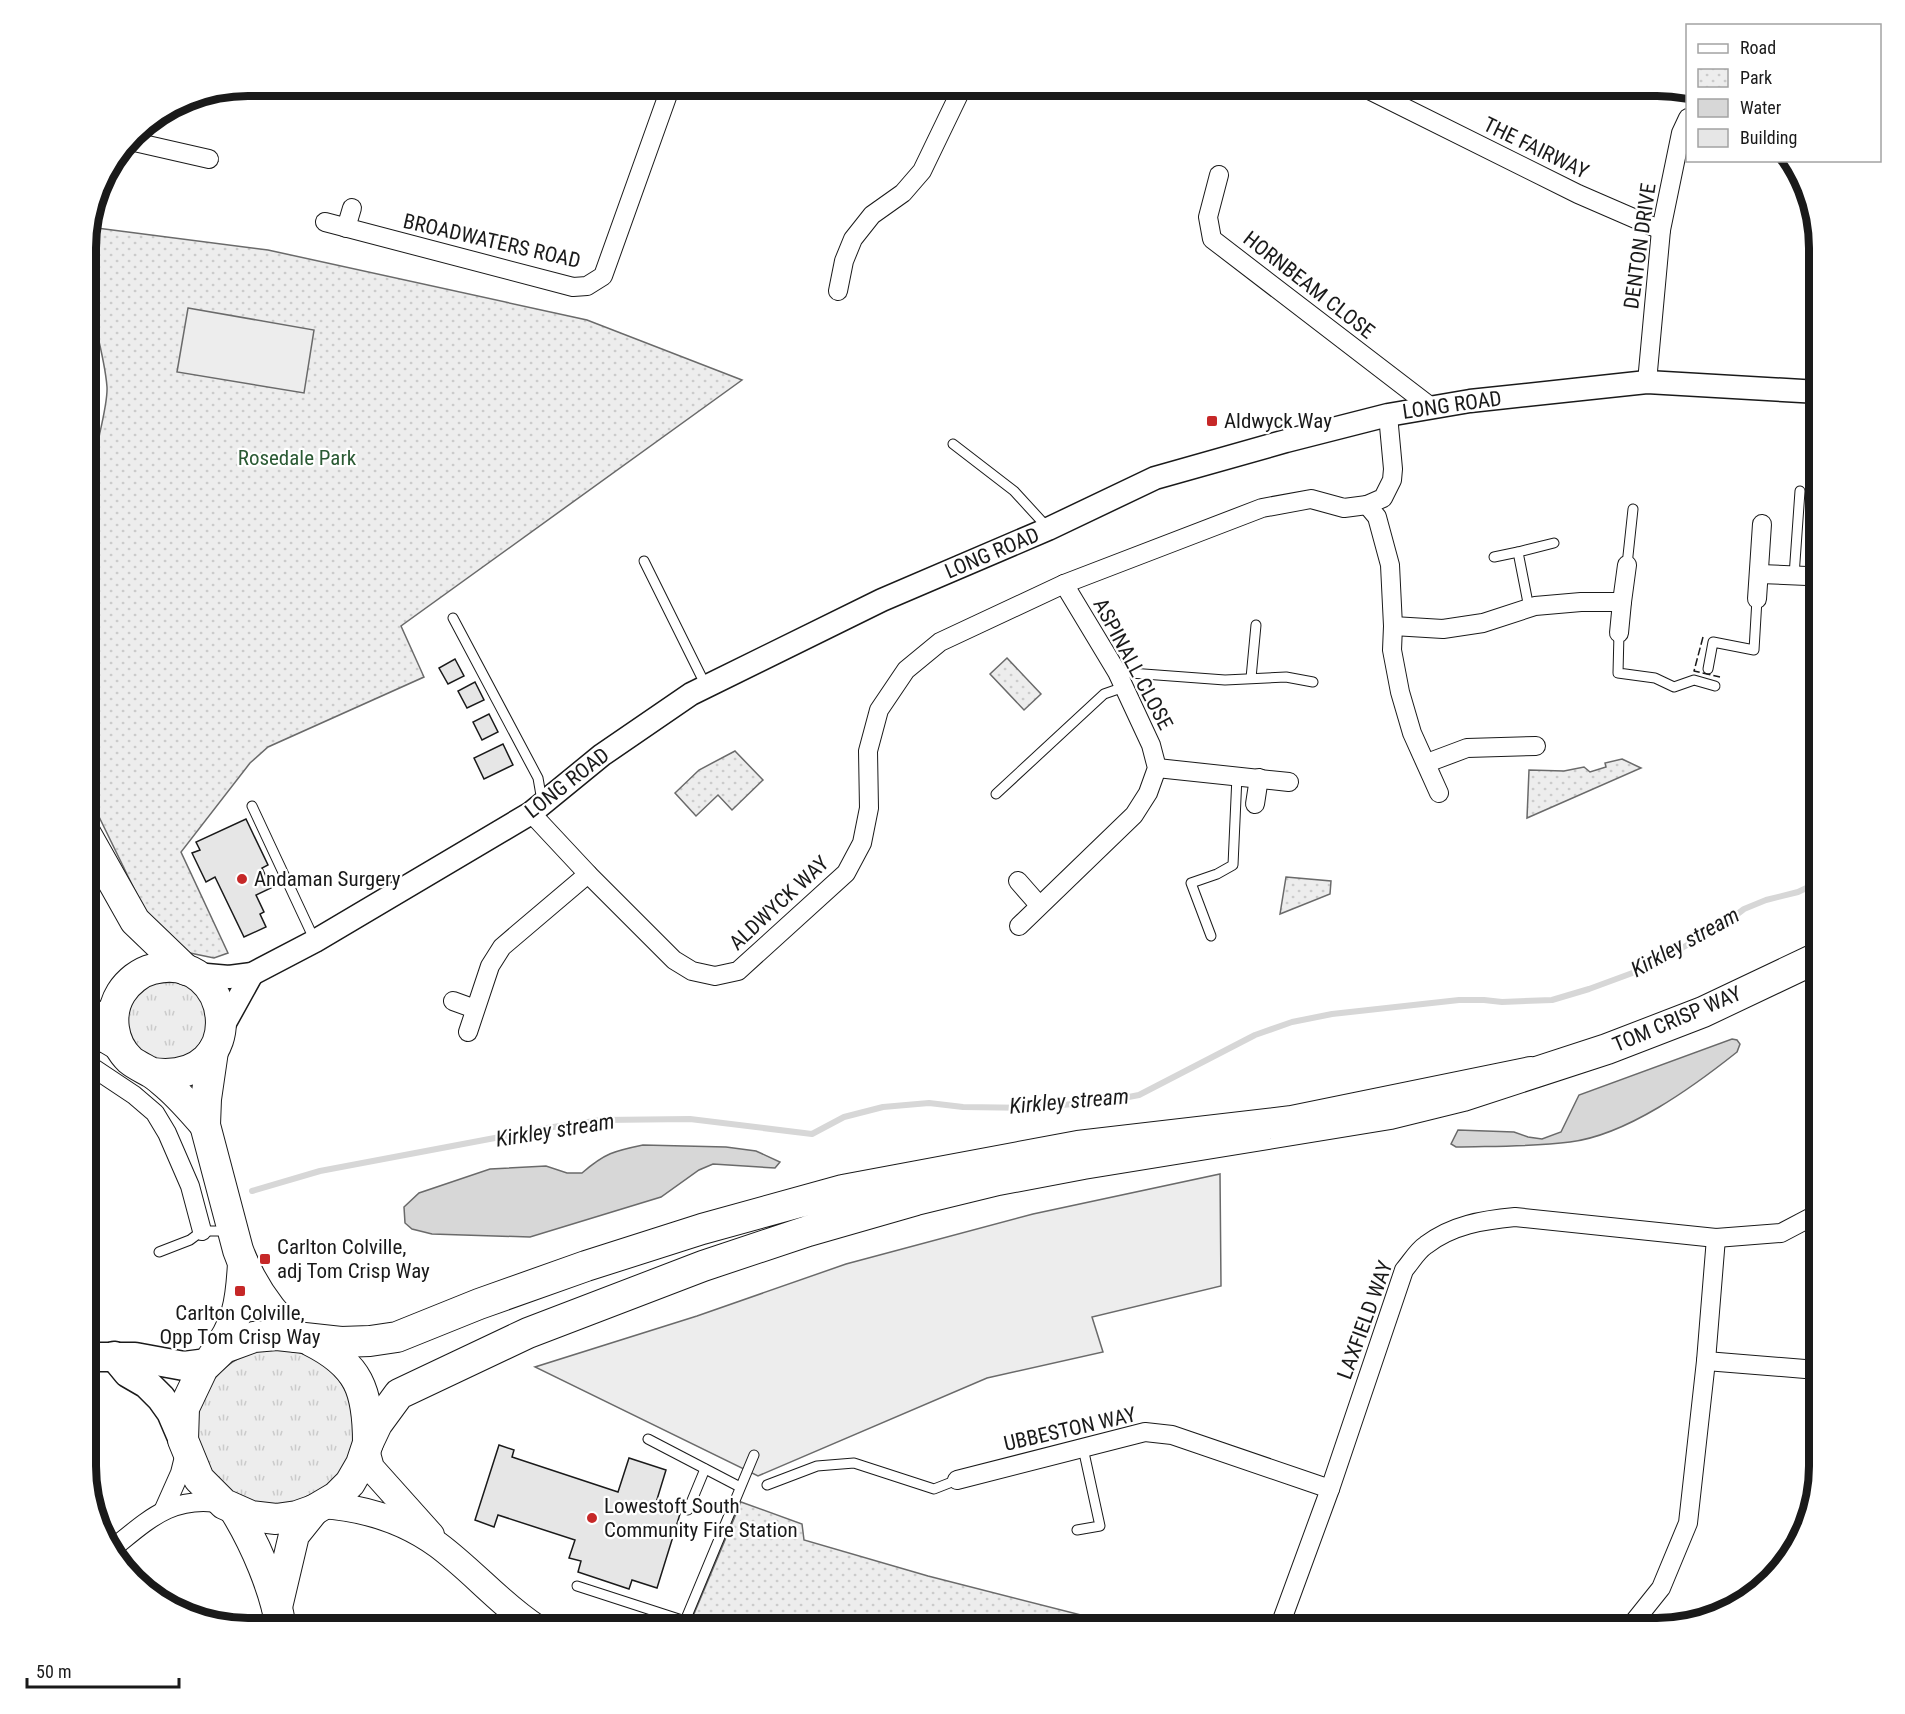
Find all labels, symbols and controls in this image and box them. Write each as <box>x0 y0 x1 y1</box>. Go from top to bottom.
legend <box>1686 24 1881 162</box>
text: Road <box>1740 37 1776 58</box>
text: Park <box>1740 67 1772 88</box>
text: Water <box>1740 97 1782 118</box>
street label: THE FAIRWAY <box>1480 112 1592 184</box>
text: Building <box>1740 127 1797 148</box>
street label: DENTON DRIVE <box>1619 182 1661 310</box>
street label: BROADWATERS ROAD <box>401 209 583 273</box>
street label: HORNBEAM CLOSE <box>1239 226 1379 344</box>
street label: LONG ROAD <box>1401 386 1503 424</box>
place label: Aldwyck Way <box>1224 409 1332 433</box>
marker: Aldwyck Way <box>1205 414 1219 428</box>
park label: Rosedale Park <box>238 446 357 470</box>
street label: LONG ROAD <box>941 522 1043 584</box>
street label: ASPINALL CLOSE <box>1088 594 1178 734</box>
street label: LONG ROAD <box>520 743 614 823</box>
street label: ALDWYCK WAY <box>724 851 834 955</box>
place label: Andaman Surgery <box>254 867 401 891</box>
marker: Andaman Surgery <box>235 872 249 886</box>
water label: Kirkley stream <box>1626 902 1744 982</box>
street label: TOM CRISP WAY <box>1609 981 1745 1057</box>
water label: Kirkley stream <box>1008 1083 1130 1119</box>
water label: Kirkley stream <box>494 1108 616 1152</box>
place label: Carlton Colville, adj Tom Crisp Way <box>277 1235 430 1283</box>
marker: Carlton Colville, adj Tom Crisp Way <box>258 1252 272 1266</box>
street label: LAXFIELD WAY <box>1332 1258 1398 1382</box>
marker: Carlton Colville, Opp Tom Crisp Way <box>233 1284 247 1298</box>
place label: Carlton Colville, Opp Tom Crisp Way <box>159 1301 321 1349</box>
street label: UBBESTON WAY <box>1002 1402 1138 1456</box>
place label: Lowestoft South Community Fire Station <box>604 1494 798 1542</box>
marker: Lowestoft South Community Fire Station <box>585 1511 599 1525</box>
scale bar <box>27 1651 178 1689</box>
text: 50 m <box>36 1661 71 1682</box>

